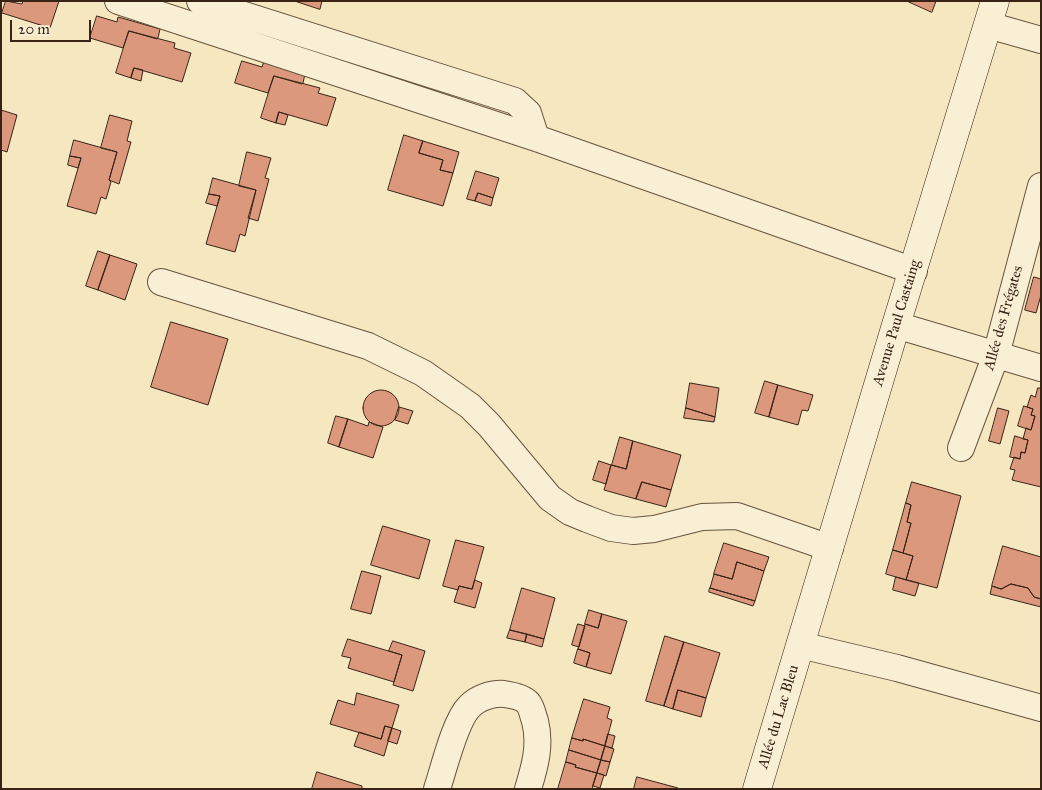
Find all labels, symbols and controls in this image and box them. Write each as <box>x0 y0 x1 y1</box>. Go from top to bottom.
scale bar <box>12 10 94 42</box>
text: 20 m <box>18 20 50 38</box>
street label: Avenue Paul Castaing <box>869 258 925 388</box>
street label: Allée des Frégates <box>980 264 1028 372</box>
street label: Allée du Lac Bleu <box>755 663 803 771</box>

